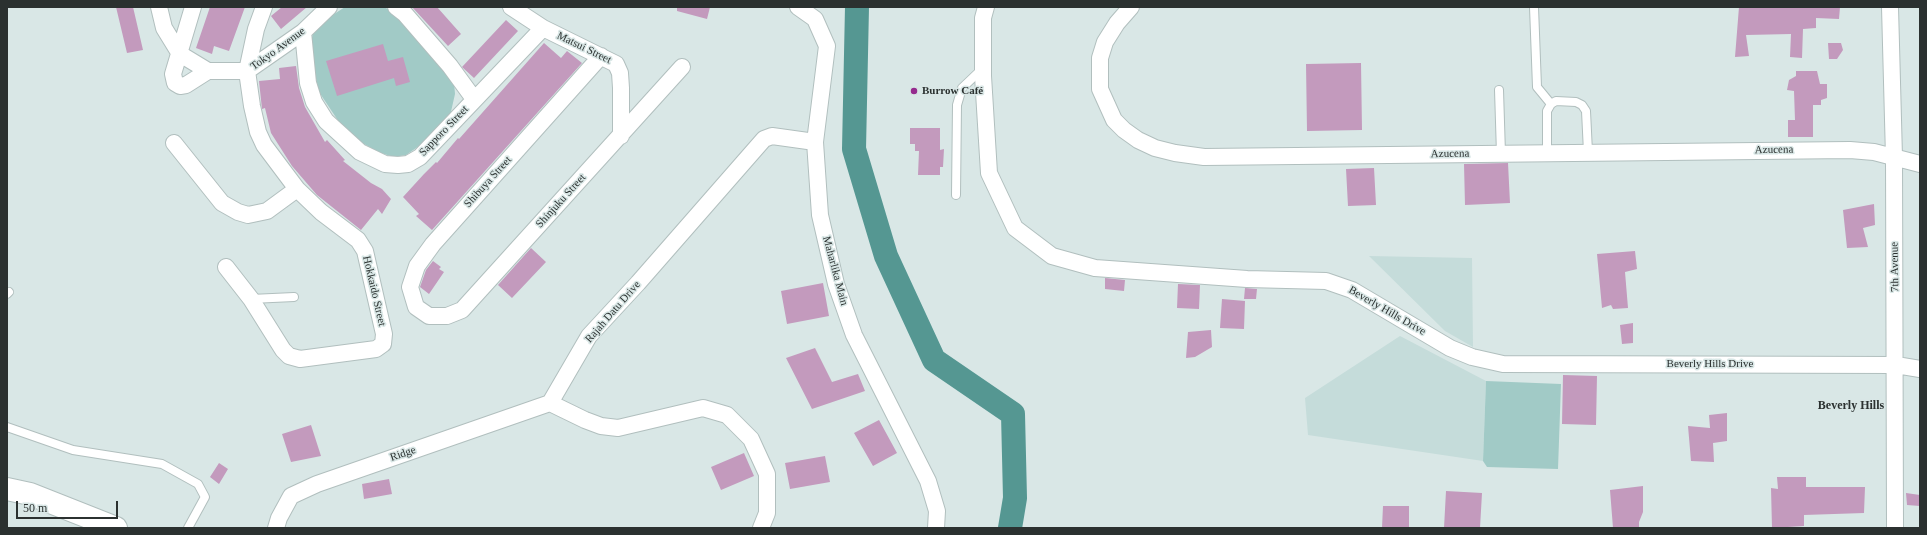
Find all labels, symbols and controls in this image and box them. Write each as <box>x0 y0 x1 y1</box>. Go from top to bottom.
street label: Tokyo Avenue <box>248 25 308 73</box>
street label: Matsui Street <box>555 29 613 67</box>
place label: Burrow Café <box>922 84 983 98</box>
marker: Burrow Café <box>909 86 919 96</box>
street label: Sapporo Street <box>417 103 471 159</box>
street label: Azucena <box>1755 143 1793 157</box>
street label: Azucena <box>1431 147 1469 161</box>
street label: Shibuya Street <box>462 154 514 210</box>
street label: Shinjuku Street <box>533 171 589 231</box>
street label: Maharlika Main <box>819 235 851 307</box>
street label: 7th Avenue <box>1888 242 1902 292</box>
street label: Hokkaido Street <box>359 255 389 327</box>
street label: Rajah Datu Drive <box>583 278 643 346</box>
street label: Beverly Hills Drive <box>1346 284 1428 338</box>
street label: Beverly Hills Drive <box>1667 357 1753 371</box>
district label: Beverly Hills <box>1818 399 1884 413</box>
street label: Ridge <box>388 443 418 465</box>
scale bar <box>18 493 120 519</box>
text: 50 m <box>23 501 47 515</box>

